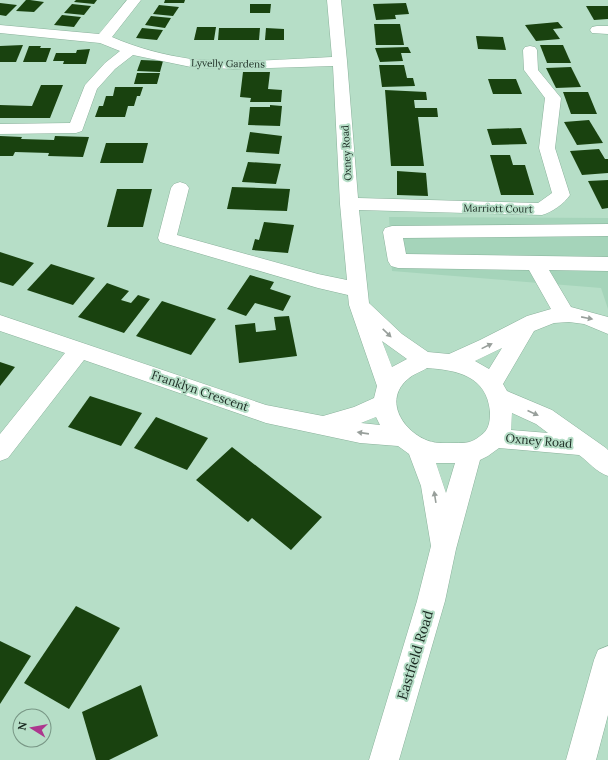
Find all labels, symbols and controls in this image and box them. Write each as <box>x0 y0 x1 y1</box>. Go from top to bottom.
street label: Lyvelly Gardens <box>191 56 265 71</box>
street label: Oxney Road <box>339 125 354 181</box>
street label: Marriott Court <box>463 201 533 216</box>
one-way arrow <box>581 315 593 321</box>
one-way arrow <box>382 328 392 337</box>
one-way arrow <box>481 343 493 349</box>
street label: Franklyn Crescent <box>150 367 251 414</box>
one-way arrow <box>528 410 540 416</box>
one-way arrow <box>357 430 369 436</box>
street label: Oxney Road <box>505 430 573 451</box>
one-way arrow <box>432 491 438 503</box>
street label: Eastfield Road <box>393 608 437 702</box>
north arrow <box>12 708 52 748</box>
text: N <box>14 720 30 732</box>

